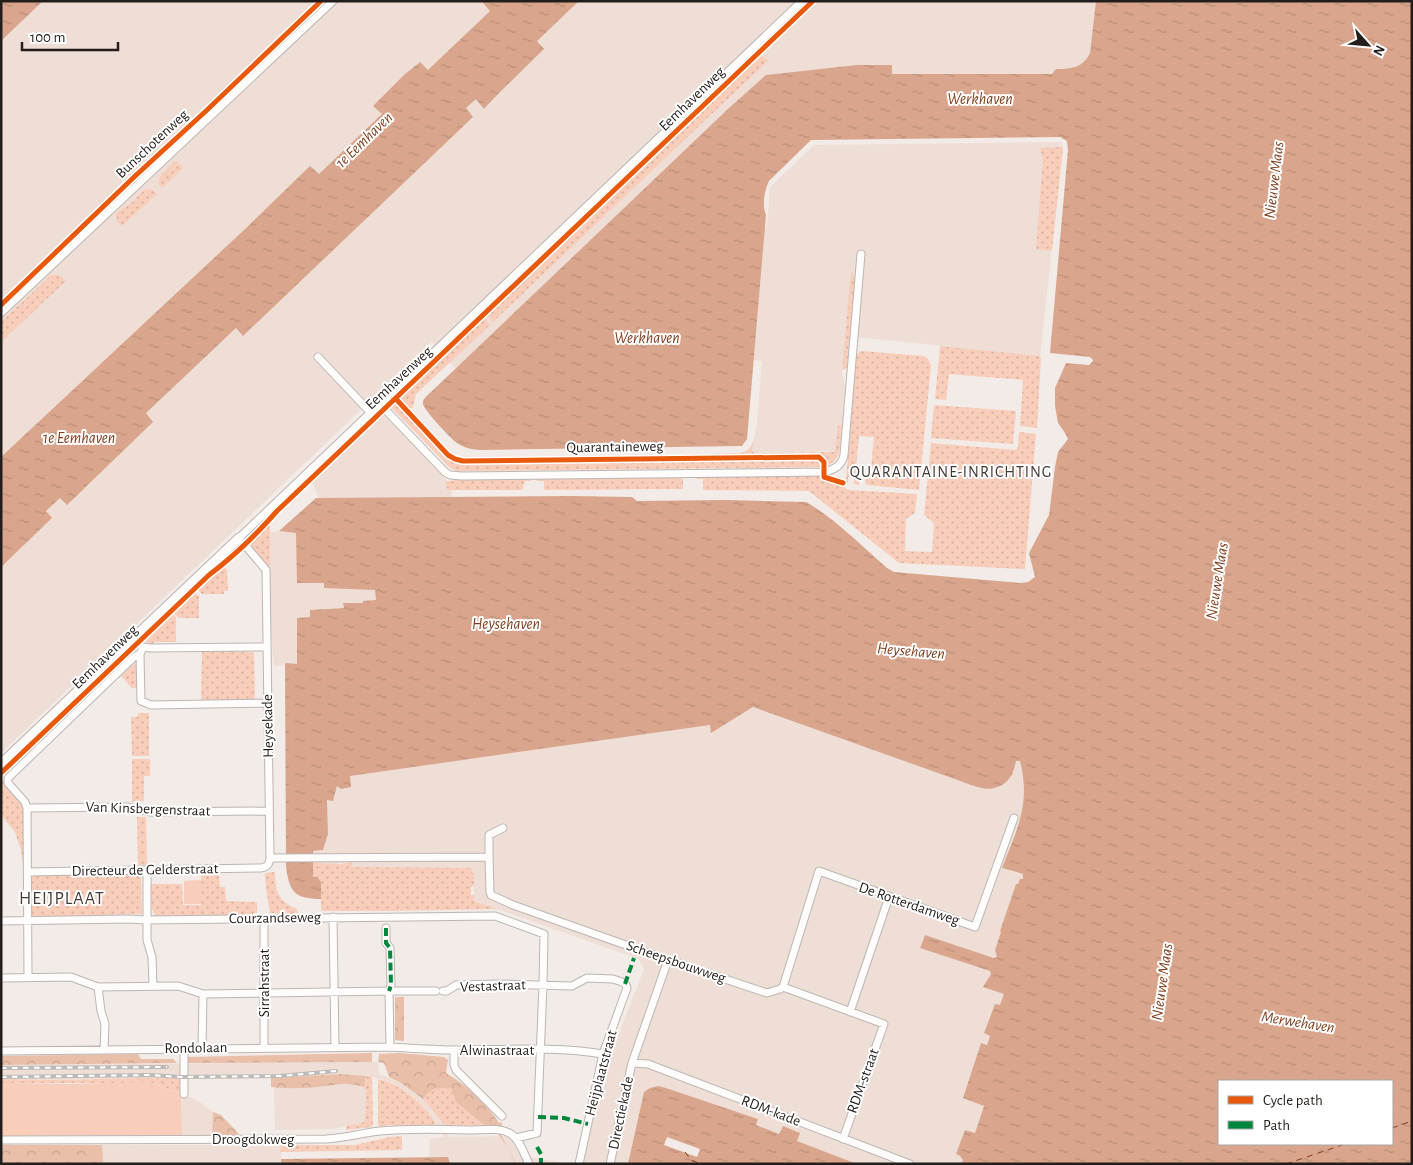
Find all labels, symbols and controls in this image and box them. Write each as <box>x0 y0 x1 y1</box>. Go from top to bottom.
scale bar <box>22 20 119 52</box>
north arrow <box>1343 20 1393 70</box>
text: 100 m <box>30 30 65 45</box>
text: N <box>1370 43 1387 58</box>
street label: Eemhavenweg <box>656 64 728 134</box>
water label: Werkhaven <box>947 91 1013 107</box>
street label: Bunschotenweg <box>113 106 192 181</box>
water label: 1e Eemhaven <box>332 109 396 171</box>
water label: Nieuwe Maas <box>1261 141 1287 219</box>
water label: Werkhaven <box>614 330 680 346</box>
street label: Eemhavenweg <box>363 343 436 412</box>
water label: 1e Eemhaven <box>43 430 115 446</box>
street label: Quarantaineweg <box>566 439 664 455</box>
district label: QUARANTAINE-INRICHTING <box>850 464 1052 481</box>
water label: Nieuwe Maas <box>1203 541 1231 621</box>
water label: Heysehaven <box>472 616 540 632</box>
street label: Eemhavenweg <box>69 622 141 692</box>
water label: Heysehaven <box>876 640 946 662</box>
street label: Heysekade <box>260 694 276 758</box>
street label: Van Kinsbergenstraat <box>85 799 211 819</box>
street label: Directeur de Gelderstraat <box>71 861 219 879</box>
street label: De Rotterdamweg <box>857 880 962 929</box>
district label: HEIJPLAAT <box>19 890 105 908</box>
street label: Courzandseweg <box>229 910 322 926</box>
street label: Scheepsbouwweg <box>624 938 728 986</box>
water label: Nieuwe Maas <box>1149 943 1175 1021</box>
street label: Sirrahstraat <box>257 948 272 1017</box>
street label: Vestastraat <box>460 977 526 995</box>
water label: Merwehaven <box>1260 1008 1336 1036</box>
street label: Heijplaatstraat <box>582 1028 620 1118</box>
street label: Rondolaan <box>164 1040 228 1056</box>
street label: Alwinastraat <box>460 1043 534 1058</box>
street label: RDM-straat <box>844 1046 882 1115</box>
street label: Directiekade <box>606 1075 636 1151</box>
legend <box>1218 1080 1393 1145</box>
street label: RDM-kade <box>739 1093 803 1129</box>
text: Cycle path <box>1263 1093 1323 1108</box>
text: Path <box>1263 1118 1290 1133</box>
street label: Droogdokweg <box>212 1132 295 1147</box>

